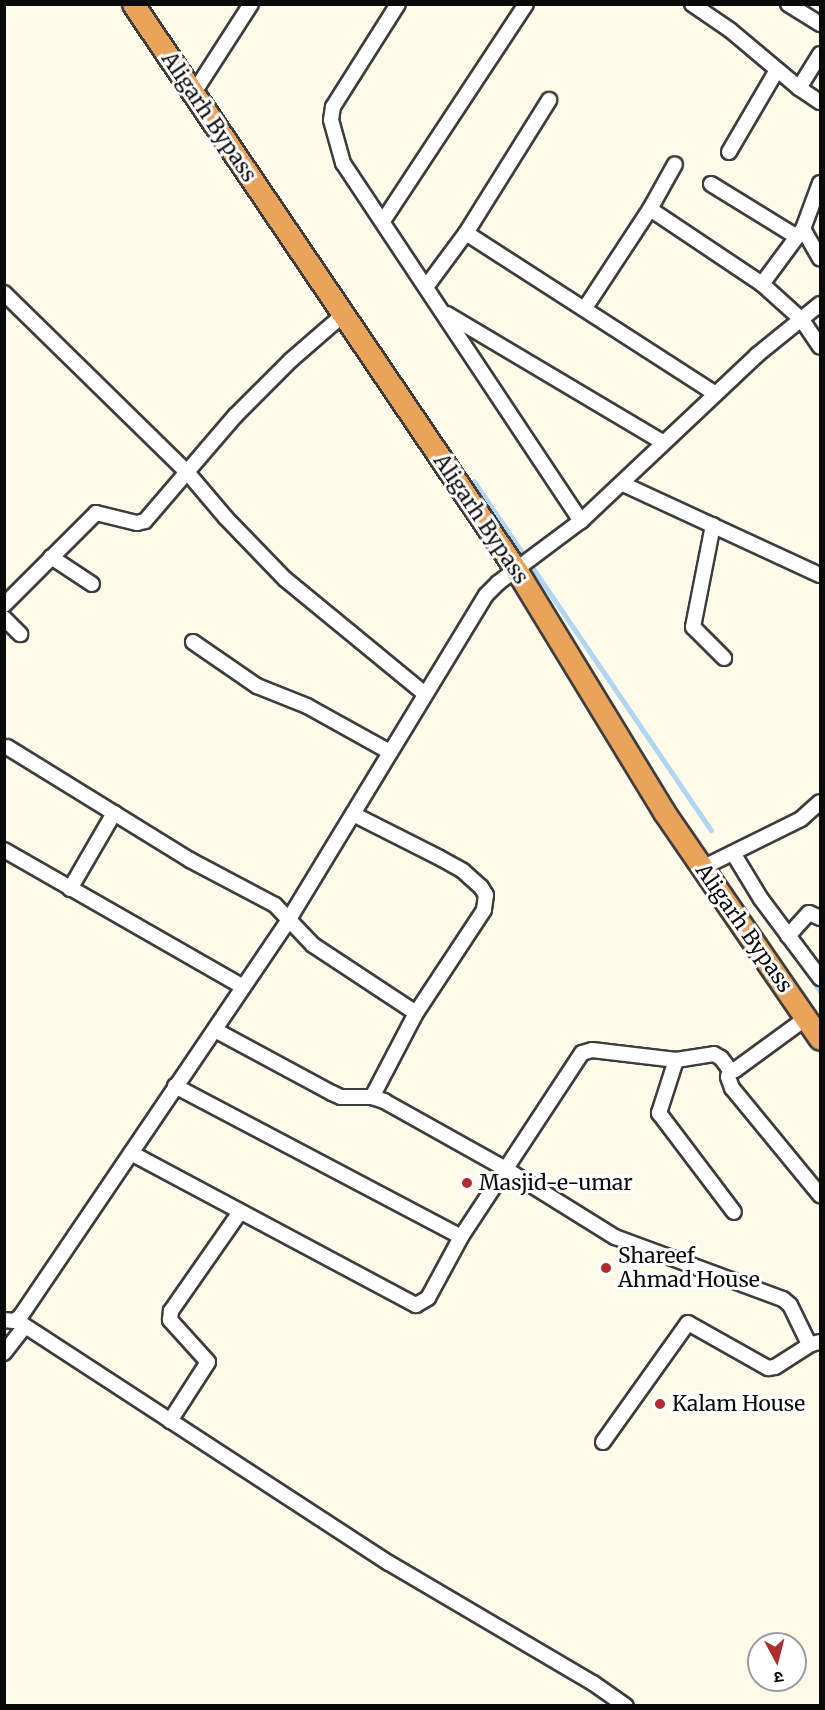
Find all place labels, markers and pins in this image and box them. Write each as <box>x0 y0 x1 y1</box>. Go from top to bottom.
place label: Masjid-e-umar <box>479 1170 633 1196</box>
marker: Masjid-e-umar <box>460 1176 474 1190</box>
place label: Shareef Ahmad House <box>618 1243 760 1293</box>
marker: Shareef Ahmad House <box>599 1261 613 1275</box>
place label: Kalam House <box>672 1391 805 1417</box>
marker: Kalam House <box>653 1397 667 1411</box>

